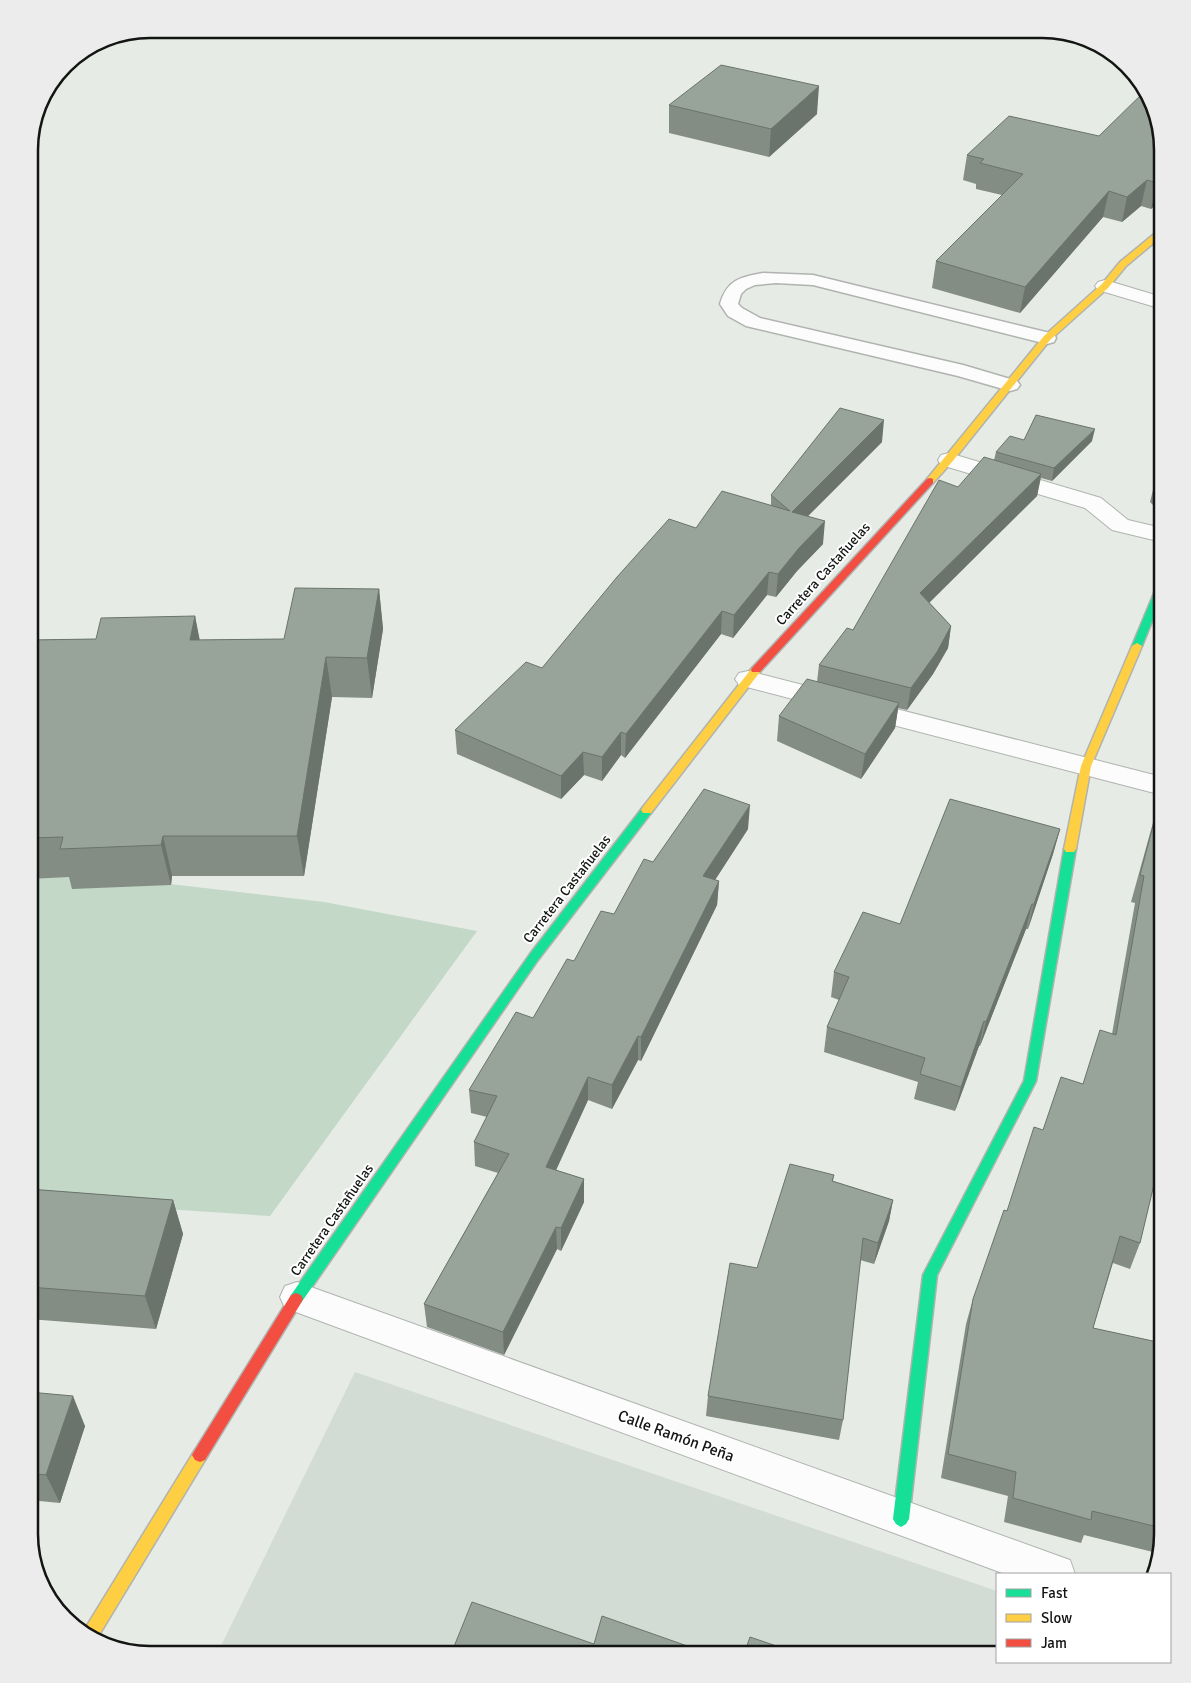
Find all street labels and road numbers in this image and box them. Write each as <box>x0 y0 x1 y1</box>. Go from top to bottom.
street label: Carretera Castañuelas <box>772 519 874 629</box>
street label: Carretera Castañuelas <box>519 831 615 947</box>
street label: Carretera Castañuelas <box>287 1161 377 1279</box>
street label: Calle Ramón Peña <box>615 1406 737 1466</box>

